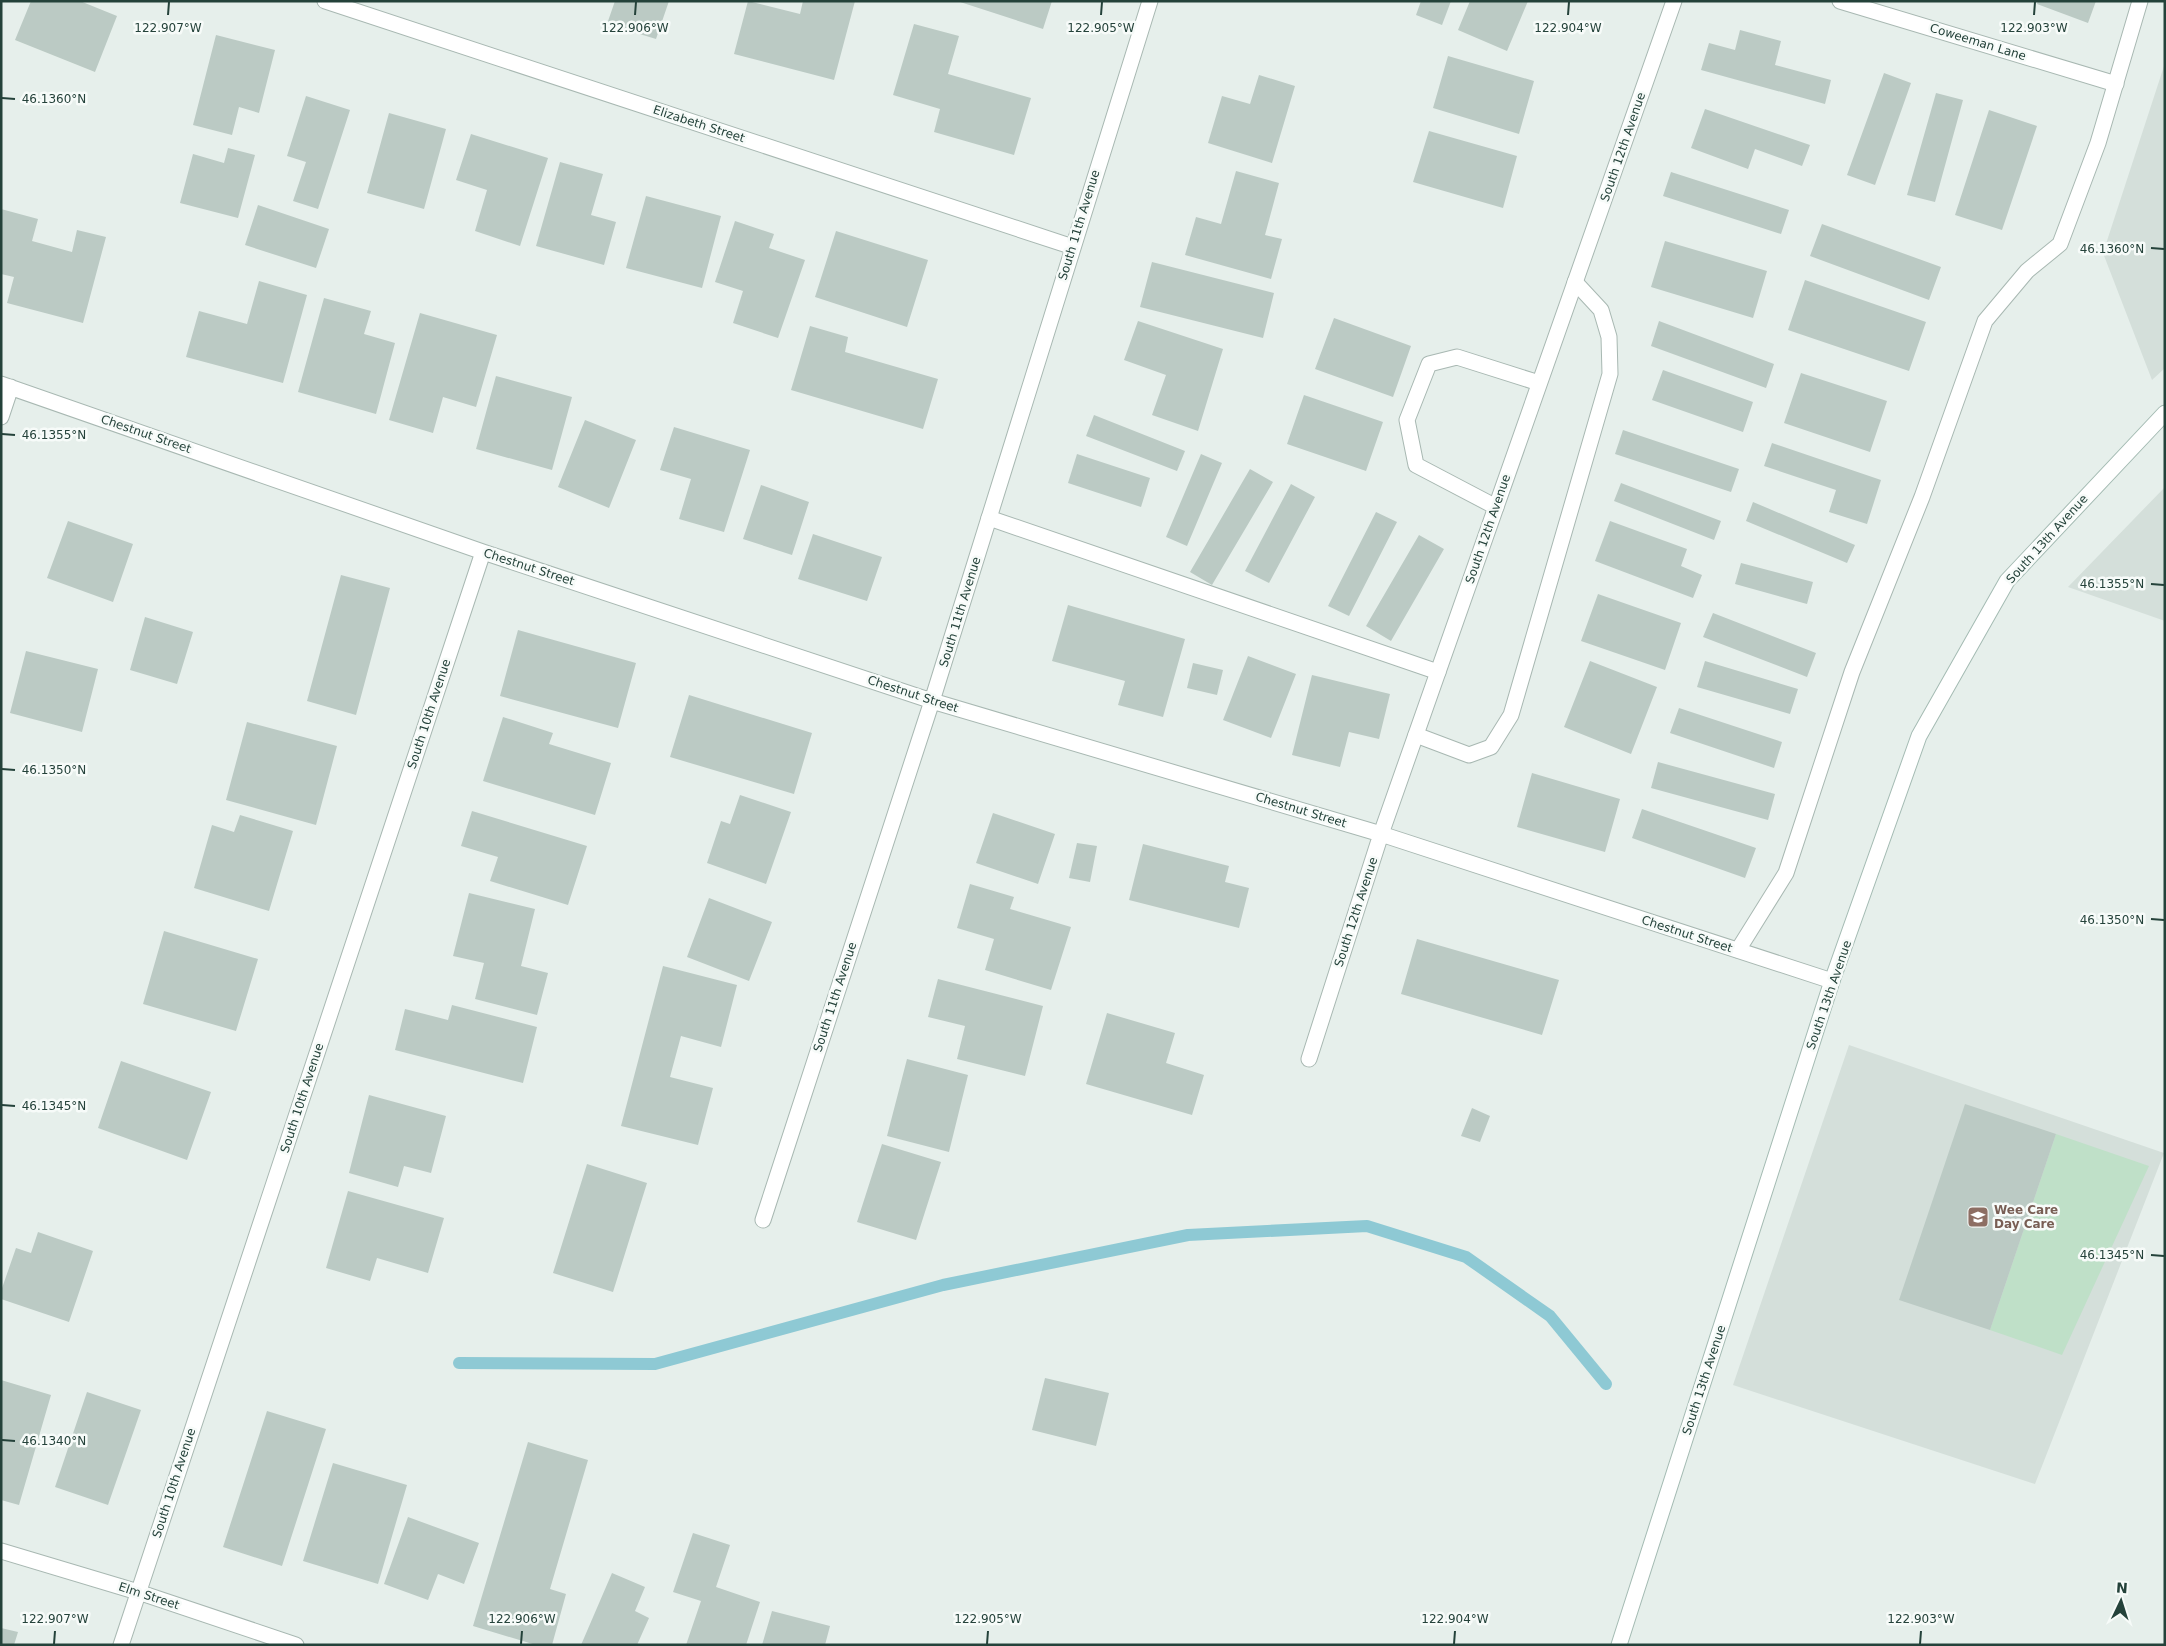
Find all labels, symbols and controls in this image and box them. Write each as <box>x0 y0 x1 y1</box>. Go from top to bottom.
text: 122.907°W <box>134 21 202 35</box>
text: 122.906°W <box>601 21 669 35</box>
text: 122.905°W <box>1067 21 1135 35</box>
text: 122.904°W <box>1534 21 1602 35</box>
street label: Coweeman Lane <box>1928 21 2028 63</box>
text: 122.903°W <box>2000 21 2068 35</box>
street label: South 12th Avenue <box>1598 91 1648 203</box>
text: 46.1360°N <box>22 92 86 106</box>
street label: Elizabeth Street <box>651 103 747 146</box>
street label: South 11th Avenue <box>1056 168 1102 282</box>
text: 46.1360°N <box>2080 242 2144 256</box>
street label: Chestnut Street <box>99 412 193 456</box>
text: 46.1355°N <box>22 428 86 442</box>
street label: South 12th Avenue <box>1463 473 1513 585</box>
street label: South 13th Avenue <box>2003 492 2091 586</box>
street label: Chestnut Street <box>482 546 576 588</box>
street label: South 11th Avenue <box>937 555 983 669</box>
text: 46.1355°N <box>2080 577 2144 591</box>
street label: South 10th Avenue <box>405 657 453 771</box>
street label: Chestnut Street <box>866 673 960 715</box>
text: 46.1350°N <box>22 763 86 777</box>
street label: Chestnut Street <box>1254 789 1349 831</box>
street label: South 12th Avenue <box>1332 855 1380 969</box>
street label: Chestnut Street <box>1640 913 1734 955</box>
text: 46.1350°N <box>2080 913 2144 927</box>
street label: South 13th Avenue <box>1804 939 1854 1051</box>
street label: South 11th Avenue <box>811 940 859 1054</box>
street label: South 10th Avenue <box>278 1041 326 1155</box>
text: 46.1345°N <box>22 1099 86 1113</box>
place label: Wee Care Day Care <box>1994 1203 2058 1231</box>
school or university icon: Wee Care Day Care <box>1966 1205 1990 1229</box>
text: 46.1345°N <box>2080 1248 2144 1262</box>
street label: South 13th Avenue <box>1680 1323 1728 1437</box>
street label: South 10th Avenue <box>150 1426 198 1540</box>
text: 46.1340°N <box>22 1434 86 1448</box>
north arrow <box>2096 1576 2146 1626</box>
street label: Elm Street <box>117 1580 181 1612</box>
text: N <box>2116 1580 2128 1596</box>
text: 122.907°W <box>21 1612 89 1626</box>
text: 122.906°W <box>488 1612 556 1626</box>
text: 122.905°W <box>954 1612 1022 1626</box>
text: 122.904°W <box>1421 1612 1489 1626</box>
text: 122.903°W <box>1887 1612 1955 1626</box>

